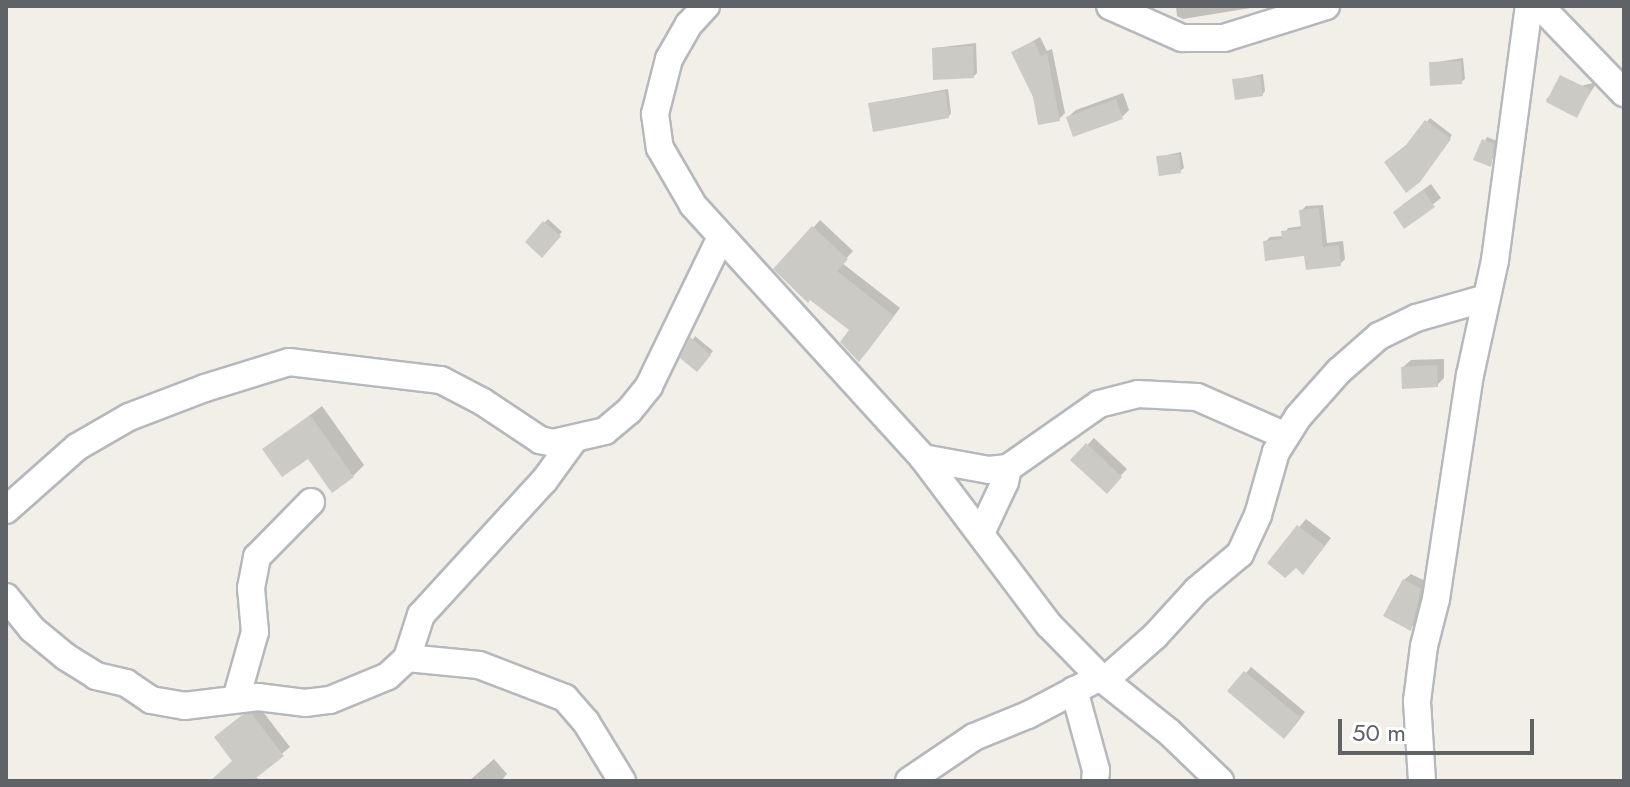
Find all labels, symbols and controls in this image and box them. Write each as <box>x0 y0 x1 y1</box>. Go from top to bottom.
scale bar <box>1342 703 1538 753</box>
text: 50 m <box>1352 715 1406 750</box>

